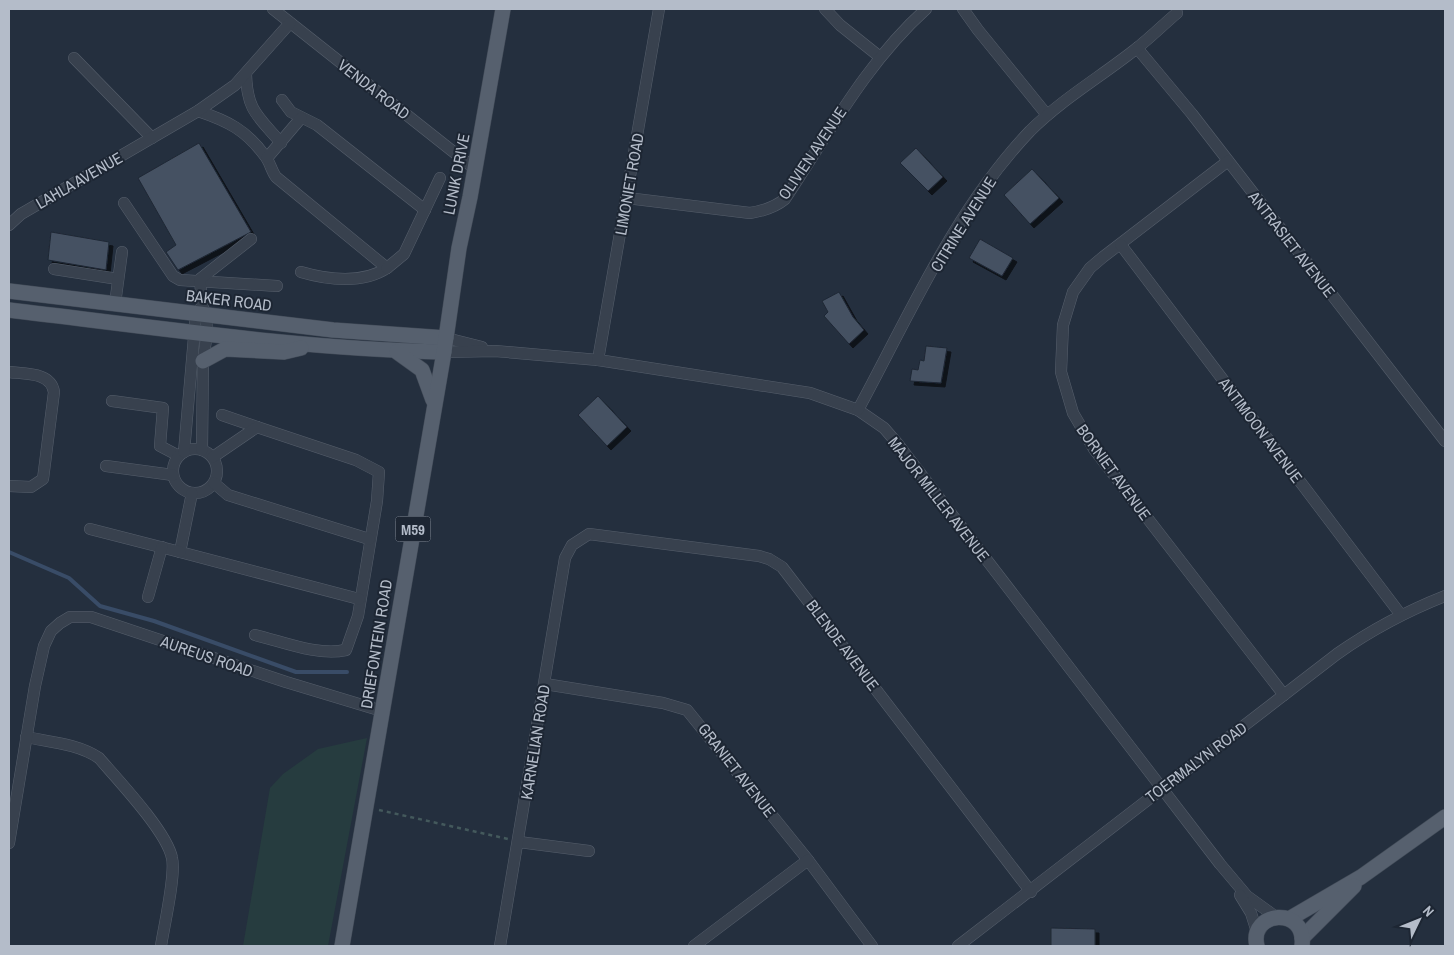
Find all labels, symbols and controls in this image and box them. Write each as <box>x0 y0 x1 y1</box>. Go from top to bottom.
street label: VENDA ROAD <box>333 54 415 124</box>
street label: OLIVIEN AVENUE <box>773 102 851 204</box>
street label: LUNIK DRIVE <box>437 131 475 217</box>
street label: LIMONIET ROAD <box>609 131 649 237</box>
street label: LAHLA AVENUE <box>32 146 126 214</box>
street label: CITRINE AVENUE <box>925 172 1001 276</box>
street label: ANTRASIET AVENUE <box>1243 185 1340 302</box>
street label: BAKER ROAD <box>185 284 273 316</box>
street label: ANTIMOON AVENUE <box>1214 372 1308 487</box>
street label: BORNIET AVENUE <box>1072 419 1156 525</box>
street label: MAJOR MILLER AVENUE <box>883 432 995 566</box>
road number: M59 <box>396 516 430 542</box>
street label: DRIEFONTEIN ROAD <box>355 578 397 710</box>
street label: BLENDE AVENUE <box>802 595 884 695</box>
street label: AUREUS ROAD <box>157 630 256 682</box>
street label: KARNELIAN ROAD <box>515 683 555 801</box>
street label: TOERMALYN ROAD <box>1141 716 1251 808</box>
street label: GRANIET AVENUE <box>693 718 781 822</box>
north arrow <box>1394 895 1444 945</box>
text: N <box>1419 902 1438 920</box>

